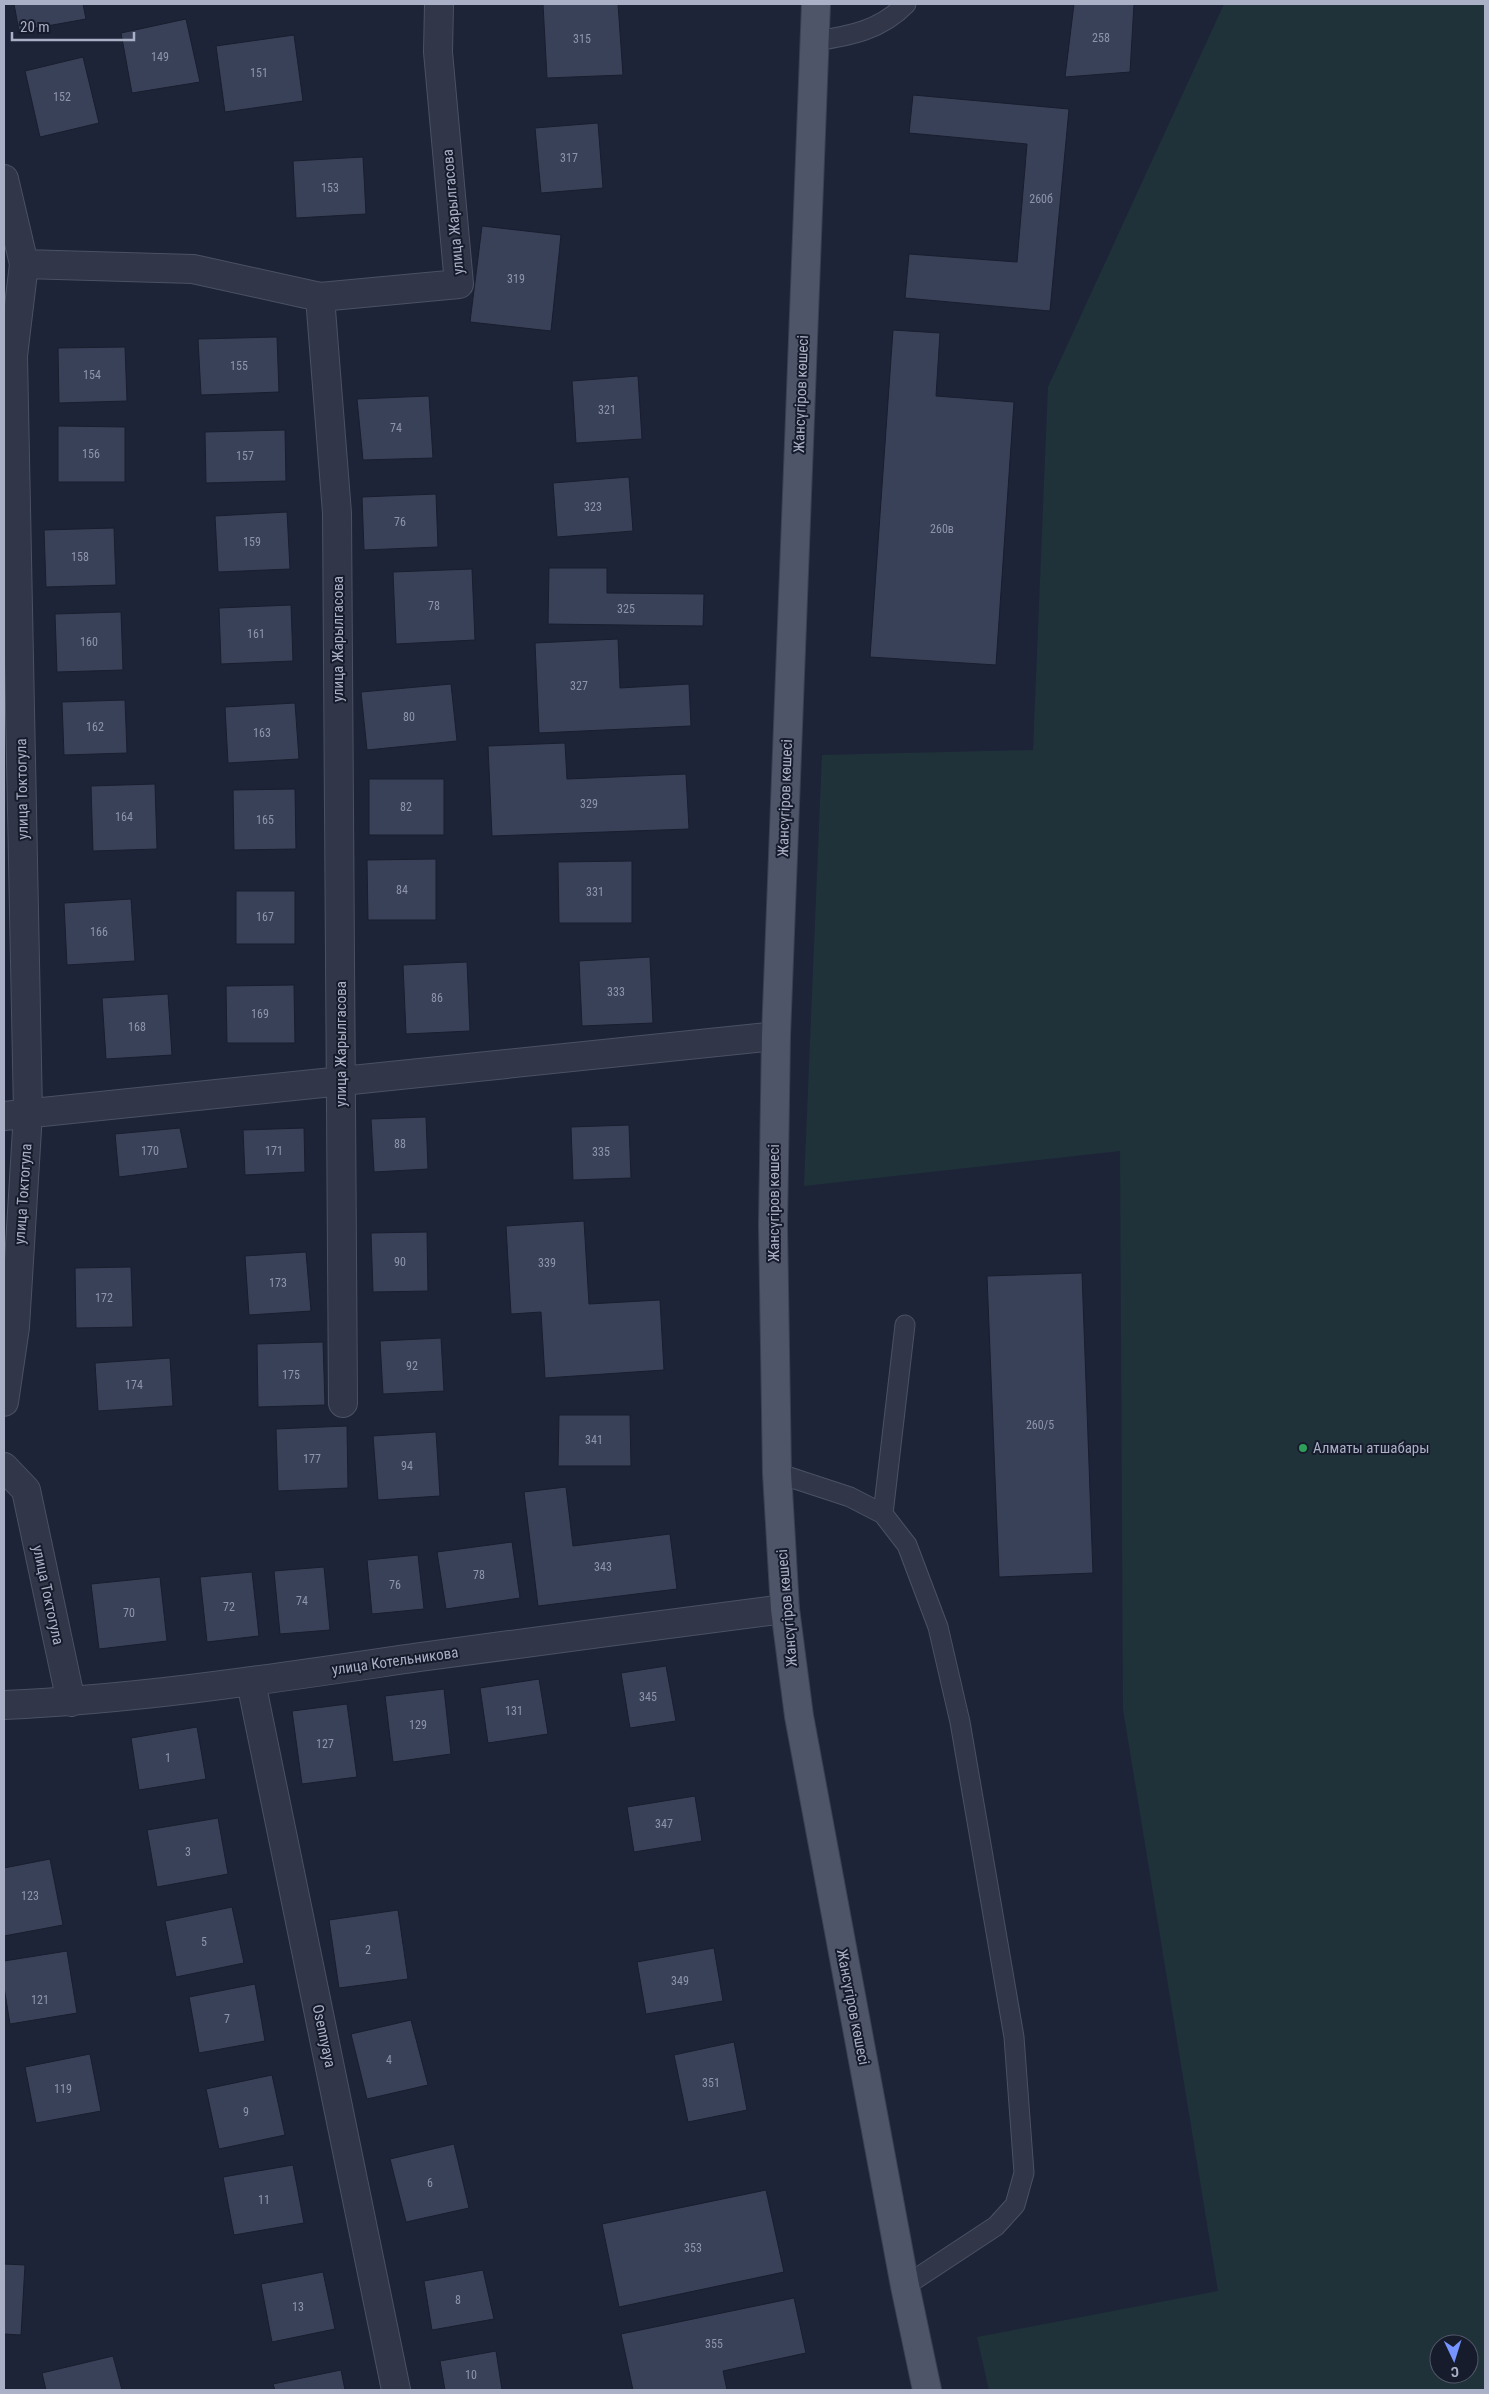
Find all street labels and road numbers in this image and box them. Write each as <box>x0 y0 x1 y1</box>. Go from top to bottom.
street label: улица Жарылгасова <box>439 148 467 276</box>
street label: Жансүгіров көшесі <box>790 335 812 453</box>
street label: улица Жарылгасова <box>329 576 347 702</box>
street label: улица Токтогула <box>12 738 32 840</box>
street label: Жансүгіров көшесі <box>774 739 796 857</box>
street label: улица Жарылгасова <box>332 981 350 1107</box>
street label: улица Токтогула <box>10 1143 36 1245</box>
street label: Жансүгіров көшесі <box>765 1144 783 1262</box>
street label: улица Токтогула <box>29 1544 67 1646</box>
street label: Жансүгіров көшесі <box>773 1549 801 1667</box>
street label: улица Котельникова <box>331 1643 459 1679</box>
street label: Жансүгіров көшесі <box>833 1947 873 2067</box>
street label: Osennyaya <box>309 2003 339 2069</box>

